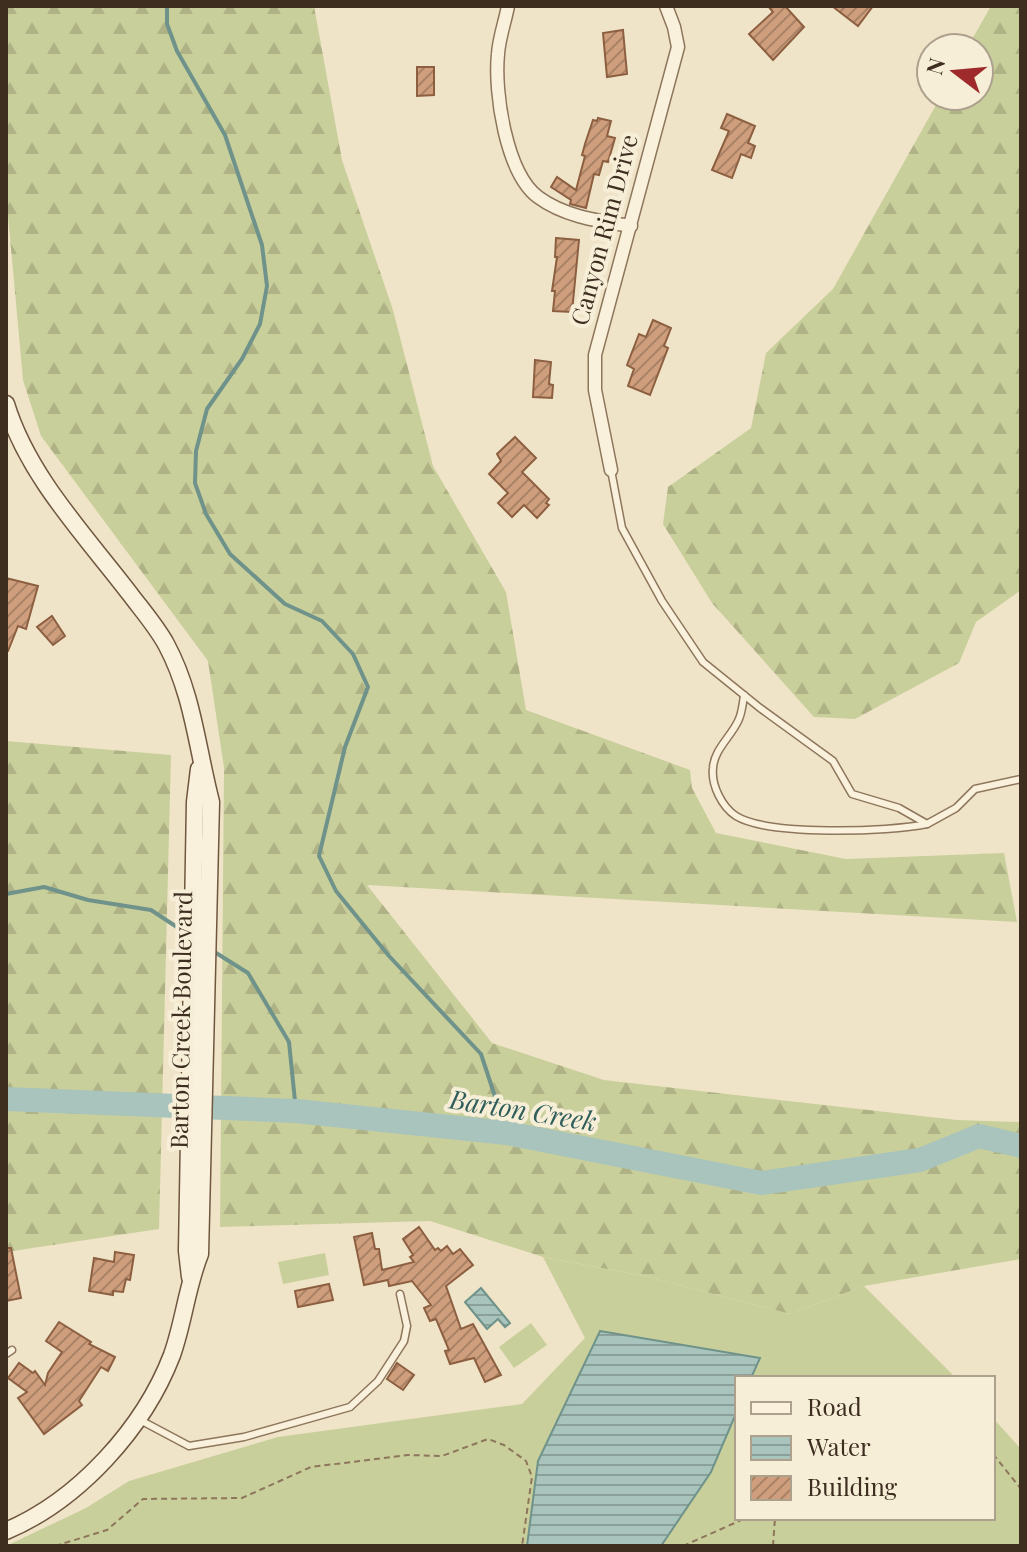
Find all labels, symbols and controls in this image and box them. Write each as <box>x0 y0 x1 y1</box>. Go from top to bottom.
north arrow <box>915 32 995 112</box>
text: N <box>918 54 951 78</box>
street label: Canyon Rim Drive <box>562 130 644 329</box>
street label: Barton Creek Boulevard <box>162 891 198 1149</box>
water label: Barton Creek <box>446 1081 599 1138</box>
legend <box>735 1376 995 1520</box>
text: Road <box>807 1390 862 1422</box>
text: Water <box>806 1430 871 1462</box>
text: Building <box>807 1470 898 1502</box>

